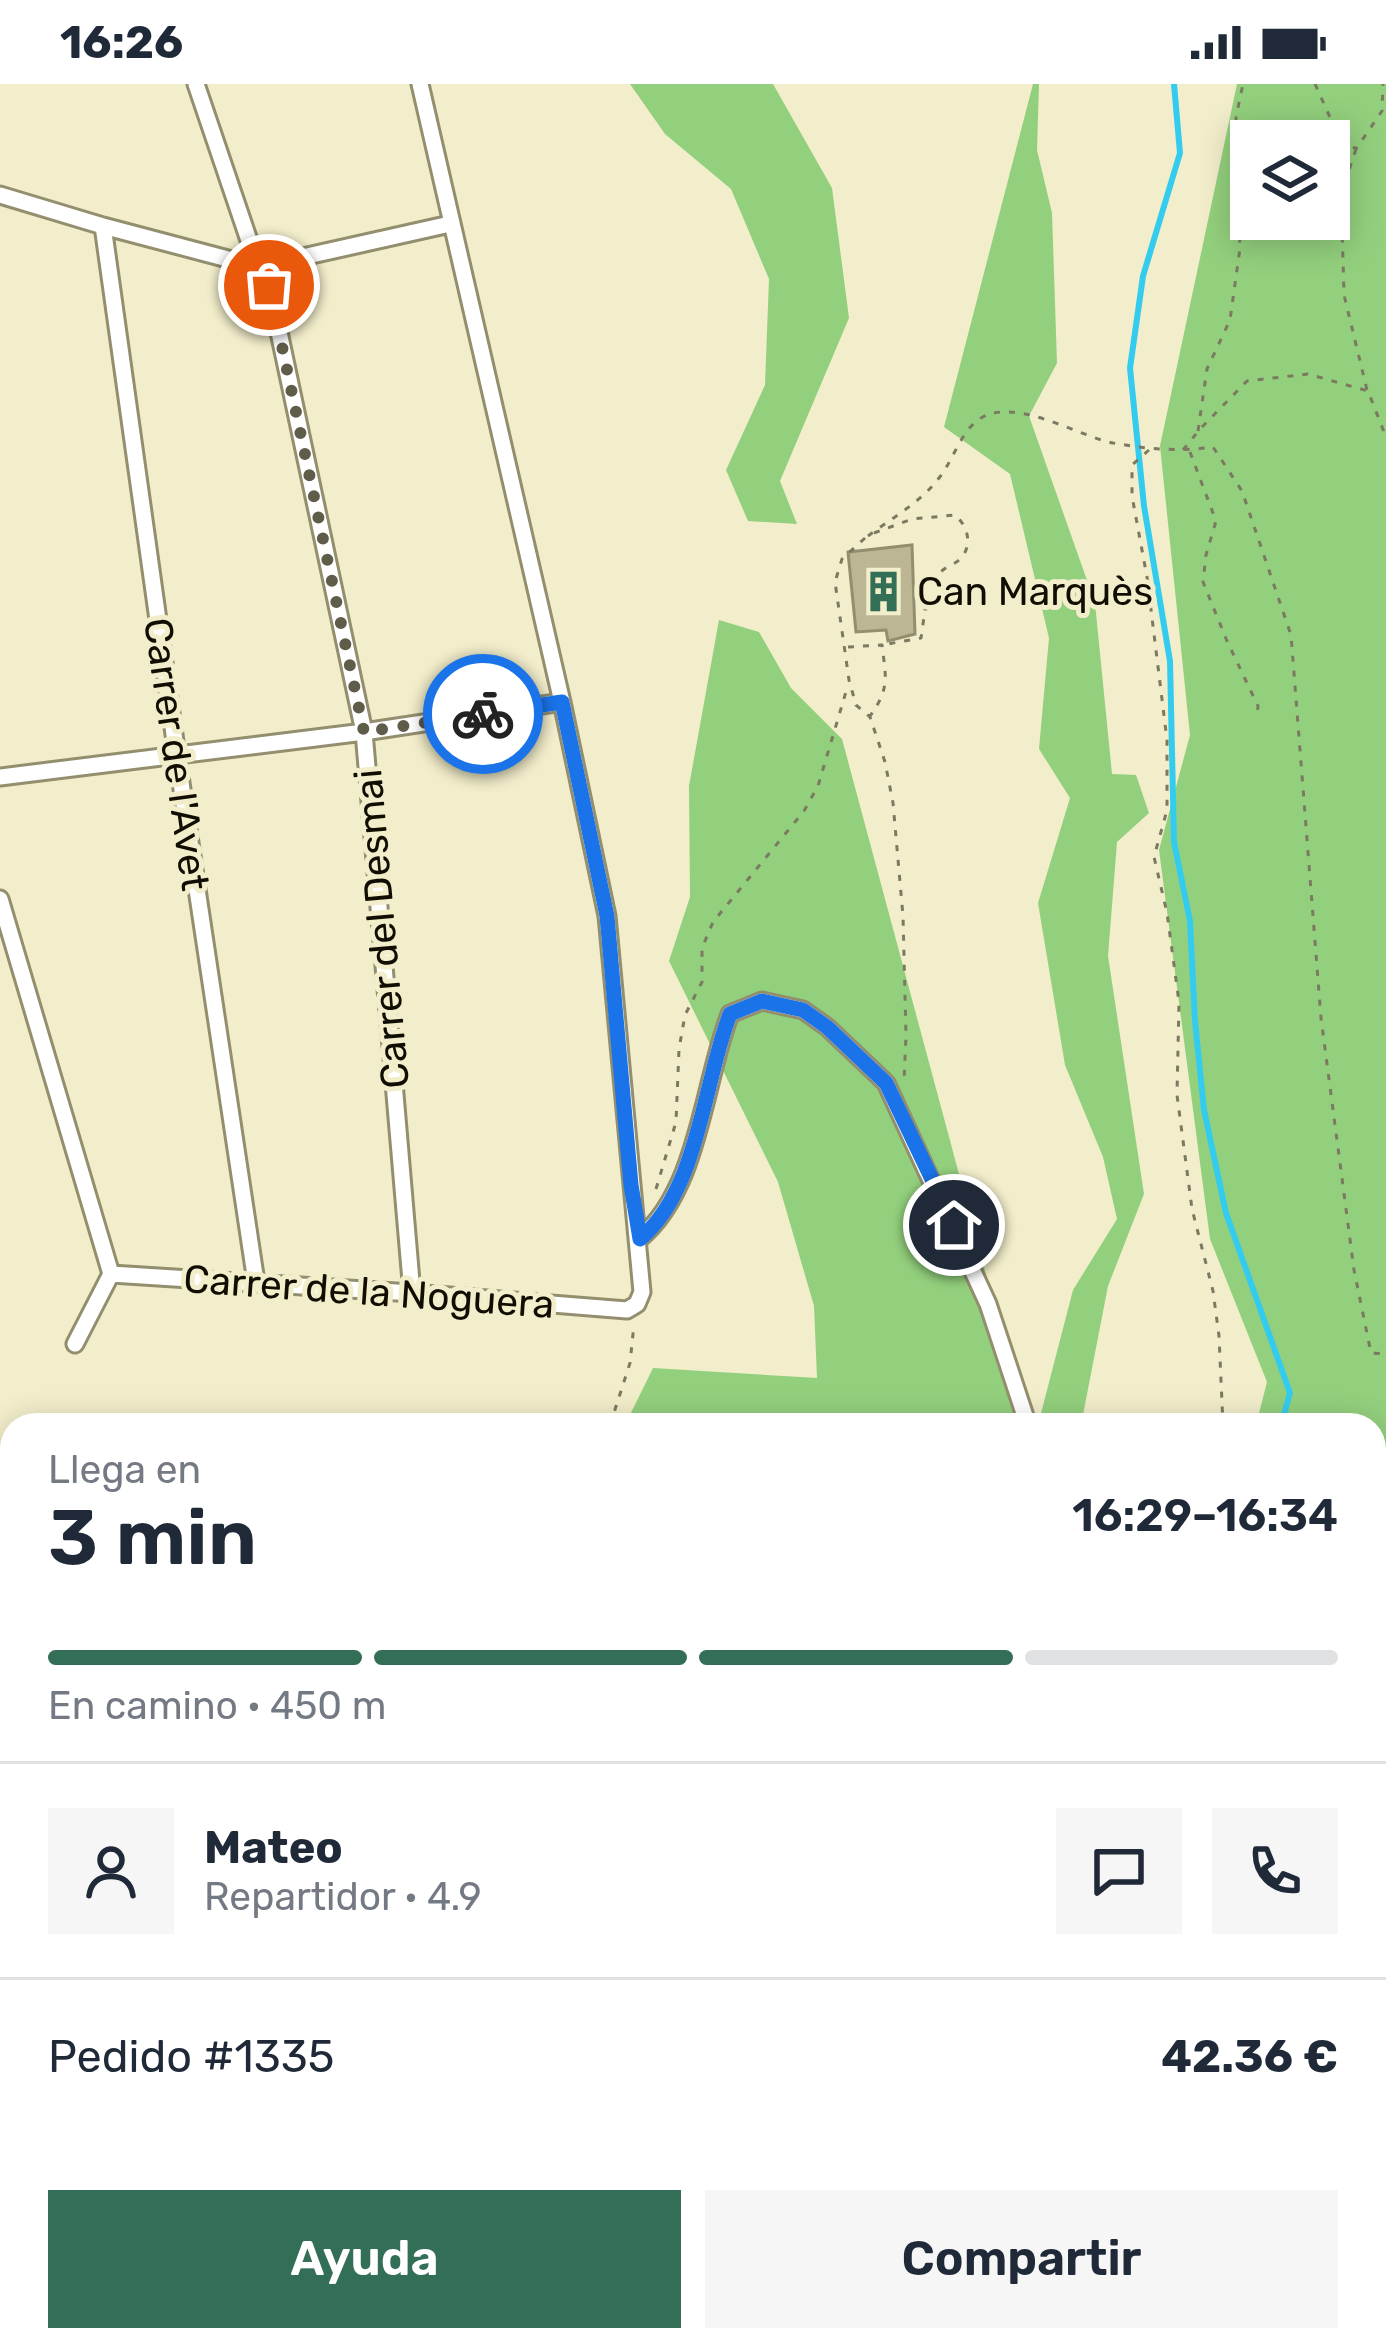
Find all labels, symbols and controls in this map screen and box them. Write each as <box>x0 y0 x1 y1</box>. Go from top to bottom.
text: 16:26 <box>60 16 183 69</box>
map controls <box>1230 120 1350 240</box>
button: layers <box>1230 120 1350 240</box>
pin <box>218 234 320 336</box>
icon: bag <box>236 252 302 318</box>
building icon: Can Marquès <box>860 568 906 614</box>
place label: Can Marquès <box>917 569 1153 615</box>
street label: Carrer de l'Avet <box>134 615 218 893</box>
courier <box>423 654 543 774</box>
icon: bike <box>450 681 516 747</box>
street label: Carrer del Desmai <box>345 767 419 1091</box>
pin <box>903 1174 1005 1276</box>
icon: home <box>921 1192 987 1258</box>
street label: Carrer de la Noguera <box>182 1256 556 1328</box>
text: Llega en <box>48 1447 201 1493</box>
text: 16:29–16:34 <box>1072 1489 1338 1542</box>
text: 3 min <box>48 1491 257 1584</box>
text: En camino · 450 m <box>48 1683 386 1729</box>
button: person <box>48 1808 174 1934</box>
button: chat <box>1056 1808 1182 1934</box>
button: phone <box>1212 1808 1338 1934</box>
text: Mateo <box>204 1821 343 1874</box>
text: Repartidor · 4.9 <box>204 1874 482 1920</box>
text: Pedido #1335 <box>48 2030 335 2083</box>
text: 42.36 € <box>1161 2030 1338 2083</box>
button: Ayuda <box>48 2190 681 2328</box>
button: Compartir <box>705 2190 1338 2328</box>

